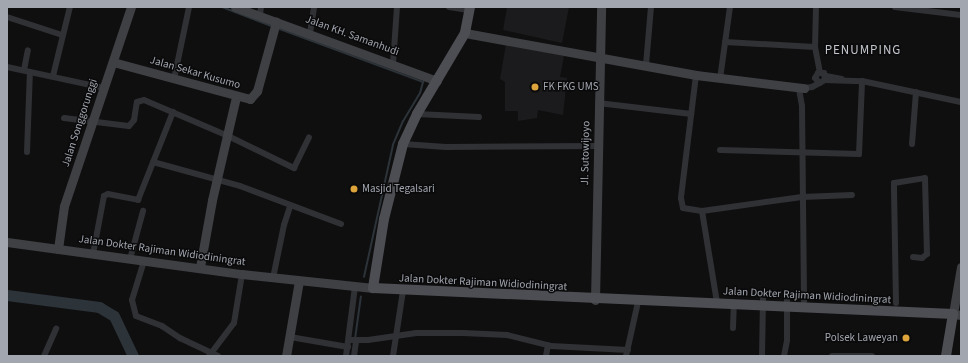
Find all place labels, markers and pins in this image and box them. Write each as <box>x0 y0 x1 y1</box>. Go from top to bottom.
place label: FK FKG UMS <box>543 80 599 94</box>
marker: FK FKG UMS <box>530 82 540 92</box>
place label: Masjid Tegalsari <box>362 182 435 196</box>
marker: Masjid Tegalsari <box>349 184 359 194</box>
place label: Polsek Laweyan <box>825 331 898 345</box>
marker: Polsek Laweyan <box>901 333 911 343</box>

